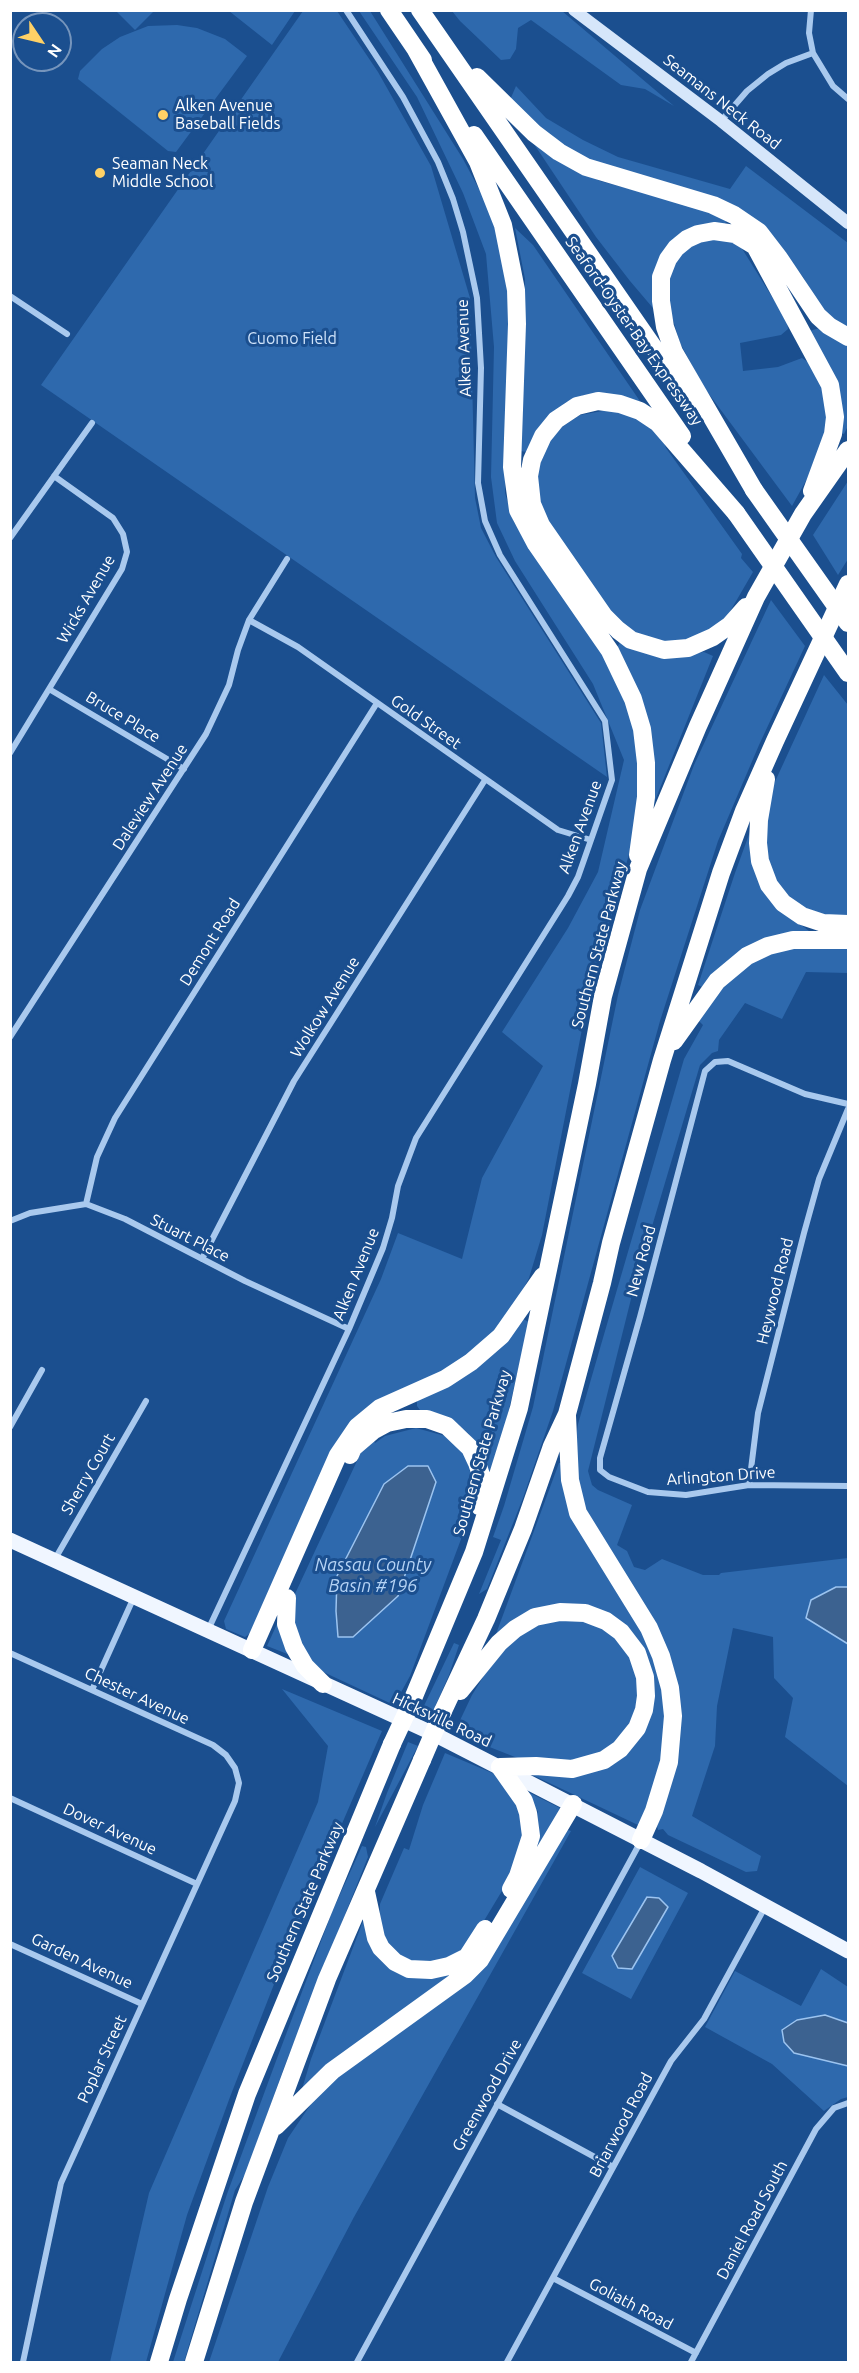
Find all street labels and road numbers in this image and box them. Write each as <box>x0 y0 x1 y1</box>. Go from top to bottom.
street label: Seamans Neck Road <box>660 50 784 154</box>
street label: Seaford-Oyster Bay Expressway <box>561 233 707 429</box>
street label: Alken Avenue <box>453 299 475 397</box>
street label: Wicks Avenue <box>53 551 119 647</box>
street label: Bruce Place <box>82 687 164 747</box>
street label: Gold Street <box>387 691 465 753</box>
street label: Daleview Avenue <box>108 740 192 854</box>
street label: Alken Avenue <box>554 778 606 876</box>
street label: Southern State Parkway <box>567 860 631 1030</box>
street label: Demont Road <box>176 895 244 989</box>
street label: Wolkow Avenue <box>286 953 364 1061</box>
street label: Stuart Place <box>147 1210 233 1266</box>
street label: New Road <box>622 1223 660 1299</box>
street label: Alken Avenue <box>329 1225 383 1323</box>
street label: Heywood Road <box>753 1236 797 1346</box>
street label: Southern State Parkway <box>449 1368 515 1538</box>
street label: Sherry Court <box>57 1430 119 1518</box>
street label: Arlington Drive <box>666 1463 776 1489</box>
street label: Chester Avenue <box>82 1663 192 1729</box>
street label: Hicksville Road <box>389 1689 495 1751</box>
street label: Dover Avenue <box>60 1799 160 1859</box>
street label: Southern State Parkway <box>263 1819 347 1985</box>
street label: Garden Avenue <box>28 1929 136 1993</box>
street label: Poplar Street <box>73 2012 131 2106</box>
street label: Greenwood Drive <box>448 2036 526 2154</box>
street label: Briarwood Road <box>585 2069 657 2181</box>
street label: Daniel Road South <box>713 2157 791 2283</box>
street label: Goliath Road <box>586 2274 676 2334</box>

